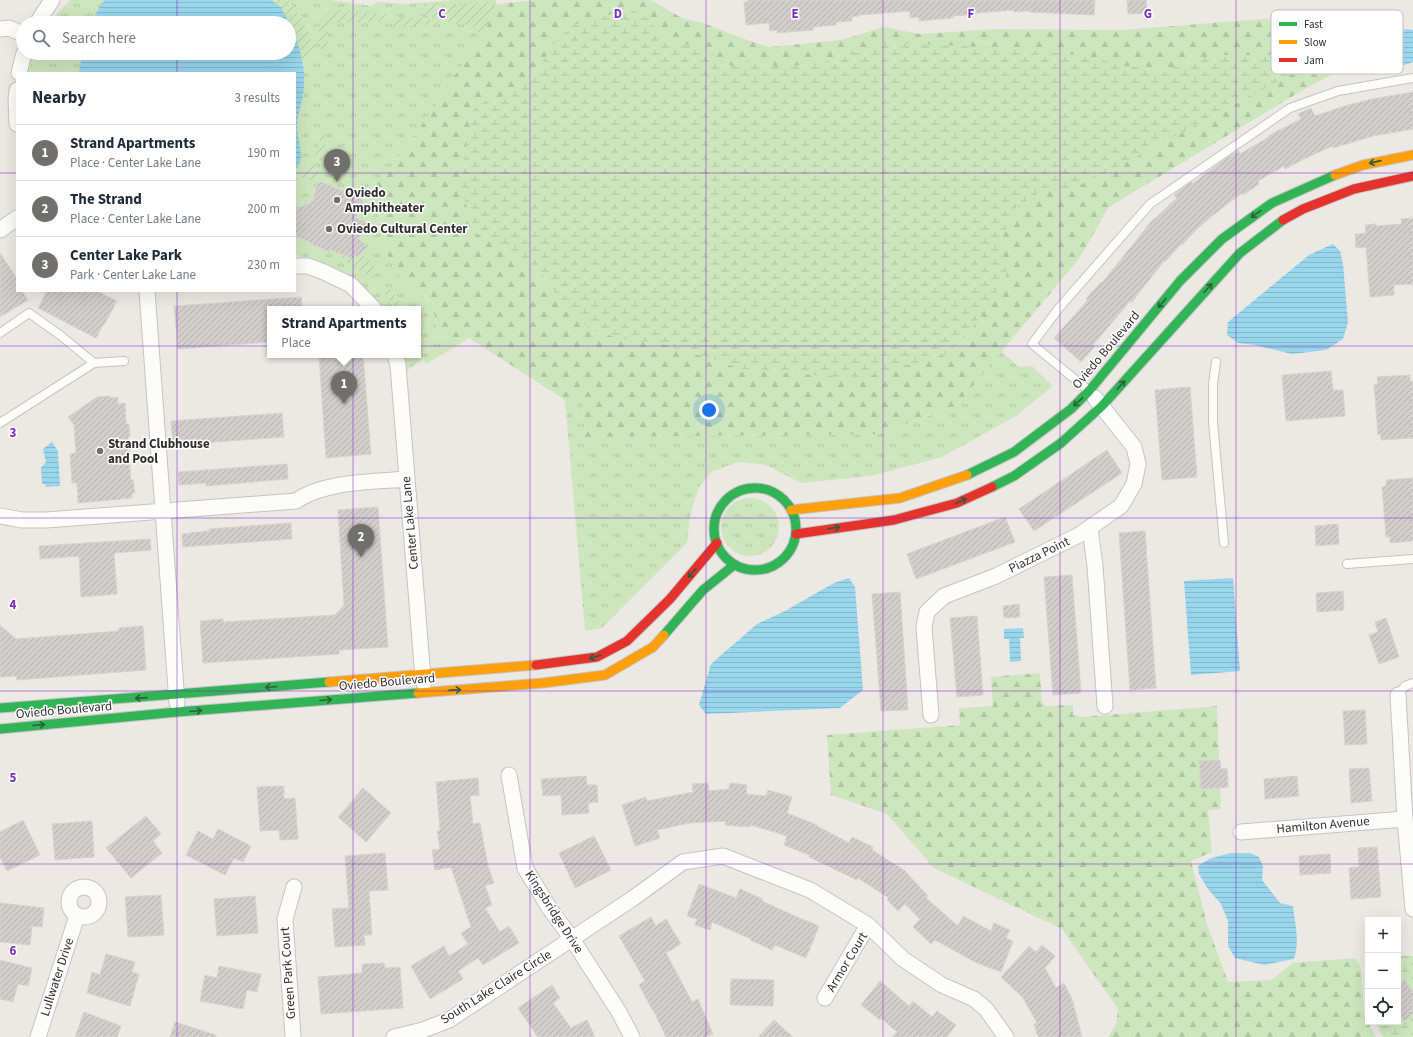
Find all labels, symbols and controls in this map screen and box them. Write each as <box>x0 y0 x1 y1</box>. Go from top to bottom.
text: C <box>438 5 446 23</box>
text: D <box>614 5 622 23</box>
text: E <box>791 5 799 23</box>
text: F <box>968 5 975 23</box>
text: G <box>1144 5 1152 23</box>
legend <box>1271 10 1403 74</box>
search box <box>16 16 296 60</box>
text: Fast <box>1304 17 1323 32</box>
icon: search <box>30 27 52 49</box>
text: Search here <box>62 28 136 49</box>
text: Slow <box>1304 35 1327 50</box>
text: Jam <box>1304 53 1324 68</box>
text: Nearby <box>32 86 86 110</box>
text: 3 results <box>235 89 280 107</box>
text: Strand Apartments <box>70 133 195 154</box>
text: 1 <box>42 144 48 162</box>
text: 190 m <box>247 144 280 162</box>
pin: 3 <box>324 149 350 182</box>
text: Place · Center Lake Lane <box>70 154 201 172</box>
one-way arrow <box>1369 159 1382 166</box>
place label: Oviedo Amphitheater <box>344 184 425 217</box>
text: The Strand <box>70 189 142 210</box>
marker: Oviedo Amphitheater <box>332 195 342 205</box>
text: 2 <box>42 200 48 218</box>
text: 200 m <box>247 200 280 218</box>
text: Place · Center Lake Lane <box>70 210 201 228</box>
one-way arrow <box>1251 210 1262 218</box>
place label: Oviedo Cultural Center <box>337 220 468 238</box>
marker: Oviedo Cultural Center <box>324 224 334 234</box>
text: Center Lake Park <box>70 245 182 266</box>
text: 3 <box>42 256 48 274</box>
text: 230 m <box>247 256 280 274</box>
text: Park · Center Lake Lane <box>70 266 196 284</box>
one-way arrow <box>1204 283 1213 293</box>
one-way arrow <box>1158 298 1167 308</box>
popup <box>267 306 421 358</box>
street label: Oviedo Boulevard <box>1068 307 1144 393</box>
text: Strand Apartments <box>281 313 407 334</box>
text: Place <box>281 334 311 352</box>
pin: 1 <box>331 371 357 404</box>
one-way arrow <box>1117 379 1126 390</box>
one-way arrow <box>1073 397 1083 407</box>
your location <box>699 400 719 420</box>
text: 3 <box>10 424 17 442</box>
place label: Strand Clubhouse and Pool <box>108 435 210 468</box>
marker: Strand Clubhouse and Pool <box>95 446 105 456</box>
street label: Center Lake Lane <box>397 476 423 570</box>
one-way arrow <box>955 497 967 504</box>
pin: 2 <box>348 524 374 557</box>
one-way arrow <box>827 524 840 532</box>
street label: Piazza Point <box>1005 532 1073 578</box>
one-way arrow <box>687 567 696 578</box>
text: 4 <box>10 596 17 614</box>
one-way arrow <box>589 654 602 661</box>
street label: Oviedo Boulevard <box>338 669 436 695</box>
one-way arrow <box>265 684 278 691</box>
one-way arrow <box>448 686 461 693</box>
one-way arrow <box>135 694 148 701</box>
one-way arrow <box>319 696 332 703</box>
street label: Oviedo Boulevard <box>15 697 113 723</box>
one-way arrow <box>189 707 202 714</box>
one-way arrow <box>32 722 45 729</box>
text: 5 <box>10 769 17 787</box>
street label: Hamilton Avenue <box>1276 812 1370 838</box>
street label: Kingsbridge Drive <box>520 867 588 957</box>
map controls <box>1365 917 1401 1025</box>
button: + <box>1365 917 1401 953</box>
street label: Green Park Court <box>276 926 300 1020</box>
street label: Armor Court <box>822 928 872 995</box>
street label: Lullwater Drive <box>36 935 78 1019</box>
text: 6 <box>10 942 17 960</box>
street label: South Lake Claire Circle <box>437 945 555 1029</box>
button: − <box>1365 953 1401 989</box>
button: locate <box>1365 989 1401 1025</box>

